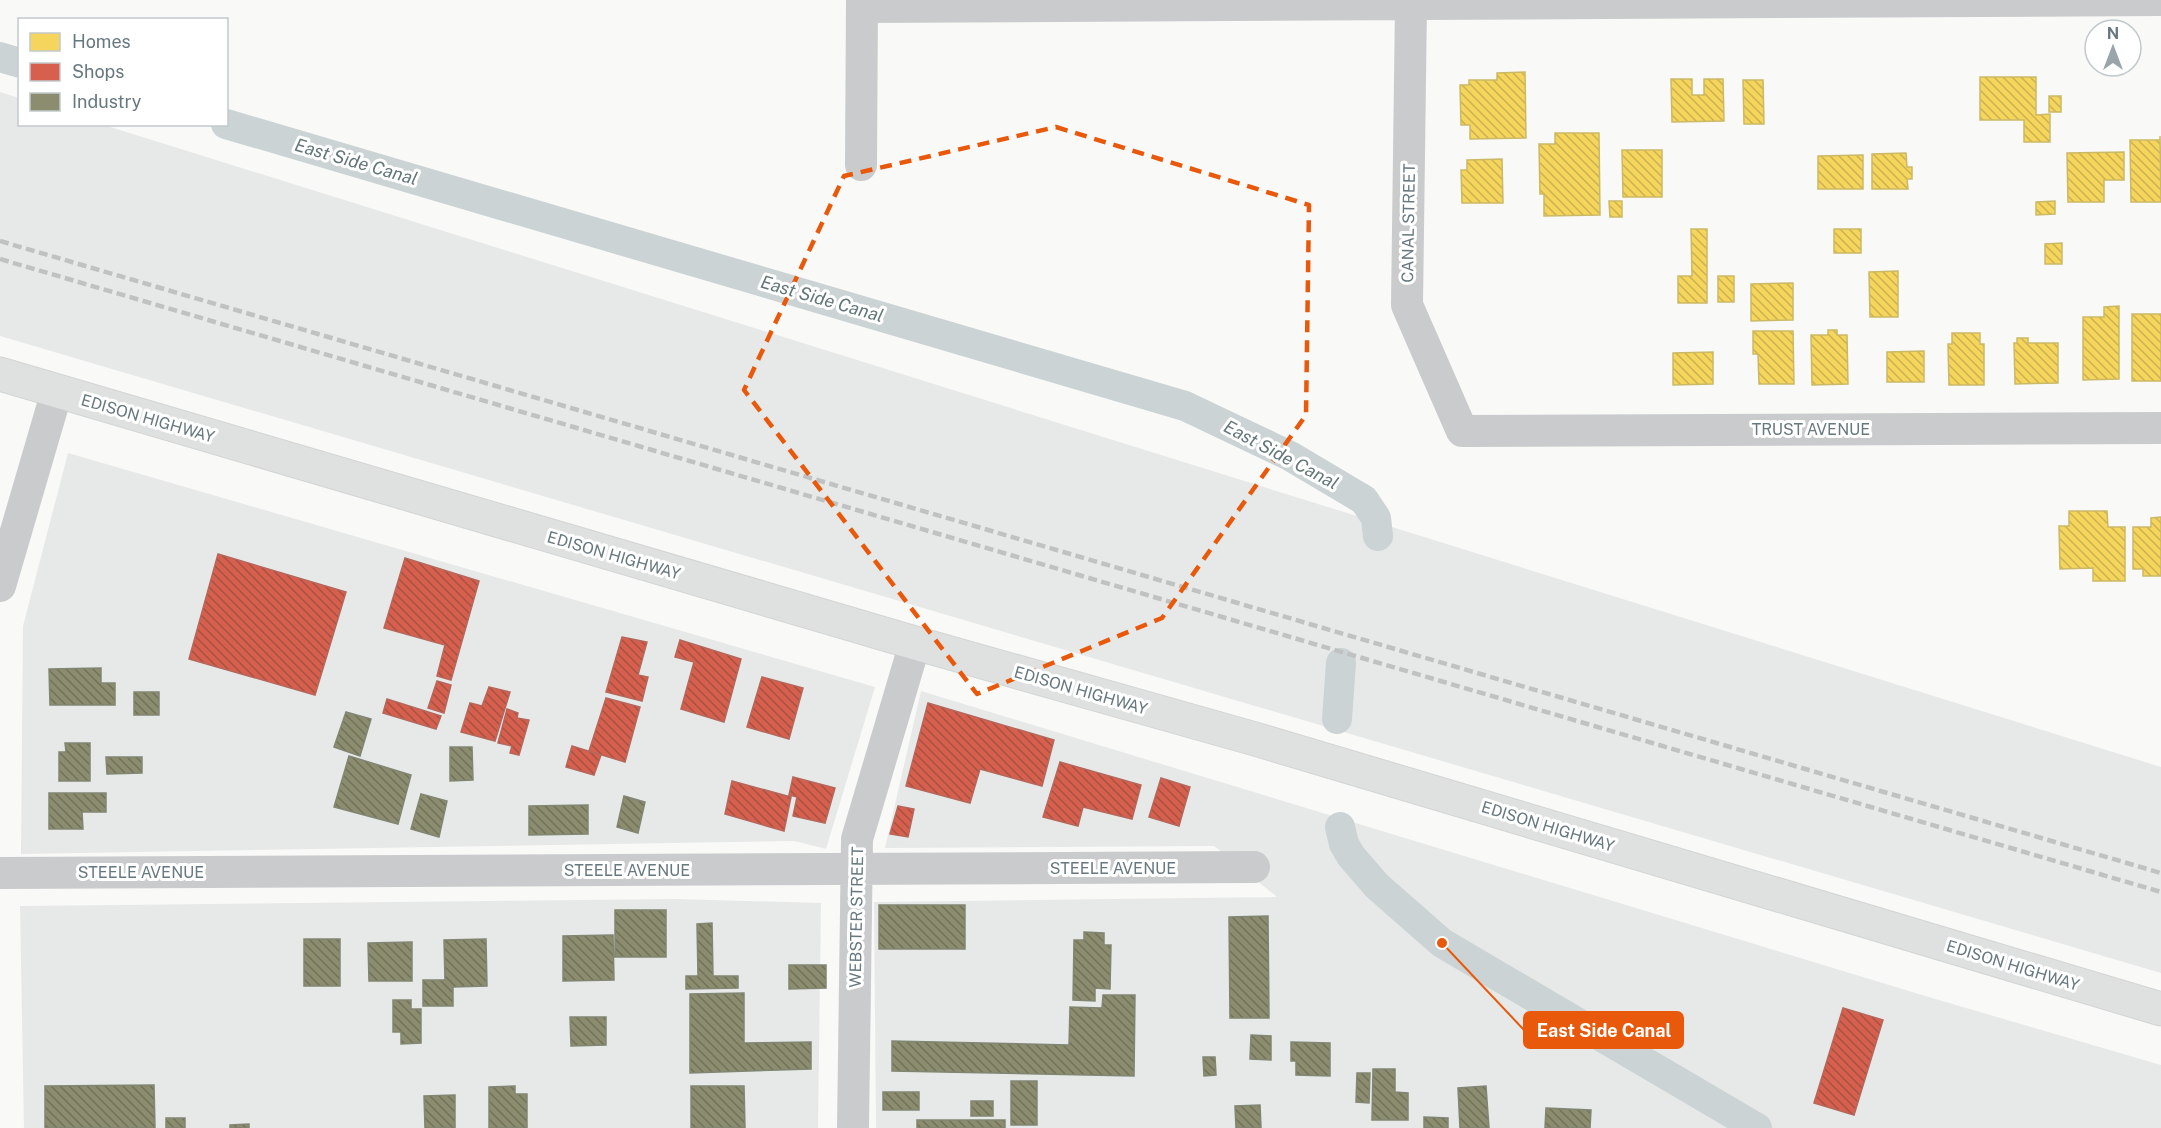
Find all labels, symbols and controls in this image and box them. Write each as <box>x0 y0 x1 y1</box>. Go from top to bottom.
legend <box>18 18 228 126</box>
north arrow <box>2083 18 2143 78</box>
text: N <box>2107 24 2119 43</box>
text: Homes <box>72 31 131 52</box>
text: Shops <box>72 61 124 82</box>
text: Industry <box>72 91 142 112</box>
water label: East Side Canal <box>292 134 420 189</box>
street label: CANAL STREET <box>1398 163 1419 283</box>
water label: East Side Canal <box>758 271 886 326</box>
street label: EDISON HIGHWAY <box>79 390 217 447</box>
water label: East Side Canal <box>1220 416 1342 494</box>
street label: TRUST AVENUE <box>1752 420 1870 439</box>
street label: EDISON HIGHWAY <box>545 527 683 584</box>
street label: EDISON HIGHWAY <box>1012 662 1150 719</box>
street label: EDISON HIGHWAY <box>1479 797 1617 856</box>
street label: WEBSTER STREET <box>846 846 867 988</box>
street label: STEELE AVENUE <box>1050 859 1176 878</box>
street label: STEELE AVENUE <box>564 861 690 880</box>
street label: STEELE AVENUE <box>78 863 204 882</box>
street label: EDISON HIGHWAY <box>1944 936 2082 995</box>
callout: East Side Canal <box>1524 1012 1683 1048</box>
text: East Side Canal <box>1537 1020 1671 1041</box>

